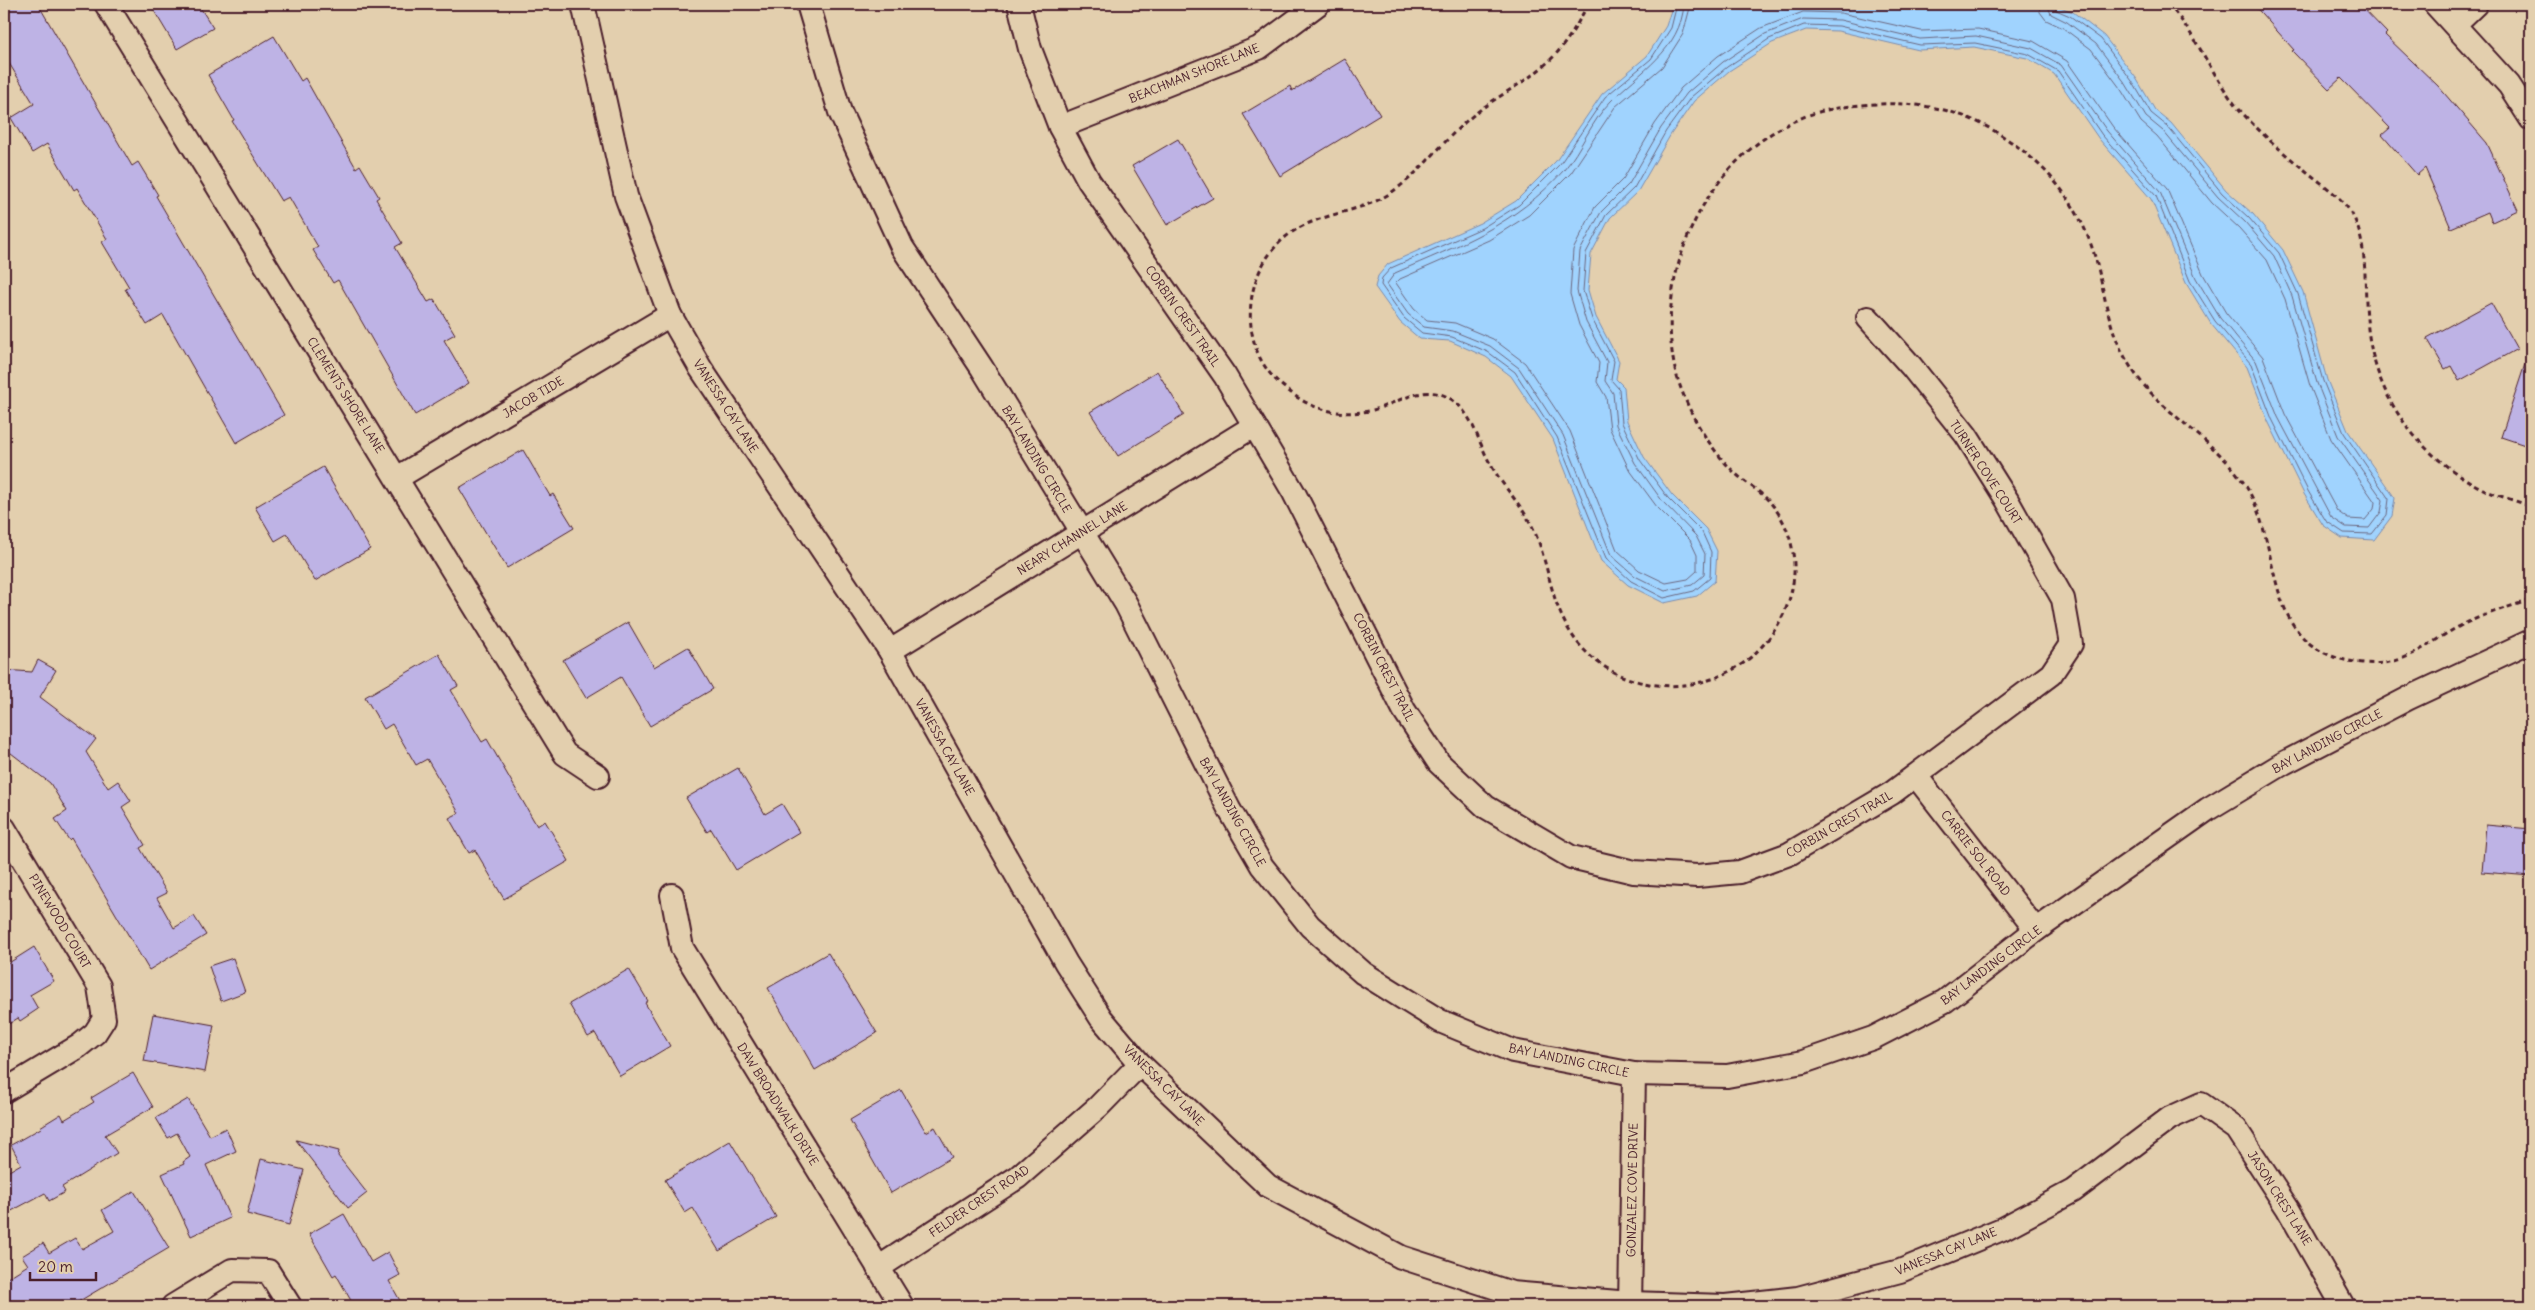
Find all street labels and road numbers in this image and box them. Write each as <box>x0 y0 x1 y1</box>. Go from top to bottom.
street label: BEACHMAN SHORE LANE <box>1127 40 1261 106</box>
street label: CORBIN CREST TRAIL <box>1142 262 1224 370</box>
street label: CLEMENTS SHORE LANE <box>304 334 388 456</box>
street label: VANESSA CAY LANE <box>690 357 762 455</box>
street label: JACOB TIDE <box>500 373 566 421</box>
street label: BAY LANDING CIRCLE <box>999 403 1075 515</box>
street label: TURNER COVE COURT <box>1947 417 2025 527</box>
street label: NEARY CHANNEL LANE <box>1014 498 1130 578</box>
street label: CORBIN CREST TRAIL <box>1350 610 1418 724</box>
street label: VANESSA CAY LANE <box>912 696 978 798</box>
street label: BAY LANDING CIRCLE <box>2269 706 2385 776</box>
street label: BAY LANDING CIRCLE <box>1197 755 1269 869</box>
street label: CORBIN CREST TRAIL <box>1783 787 1895 861</box>
street label: CARRIE SOL ROAD <box>1938 807 2014 899</box>
street label: PINEWOOD COURT <box>26 871 94 971</box>
street label: BAY LANDING CIRCLE <box>1938 922 2044 1008</box>
street label: DAW BROADWALK DRIVE <box>734 1040 822 1168</box>
street label: BAY LANDING CIRCLE <box>1507 1040 1631 1080</box>
street label: VANESSA CAY LANE <box>1120 1041 1208 1129</box>
street label: GONZALEZ COVE DRIVE <box>1623 1123 1641 1257</box>
street label: JASON CREST LANE <box>2245 1148 2315 1248</box>
street label: FELDER CREST ROAD <box>926 1162 1032 1240</box>
street label: VANESSA CAY LANE <box>1893 1224 1999 1278</box>

